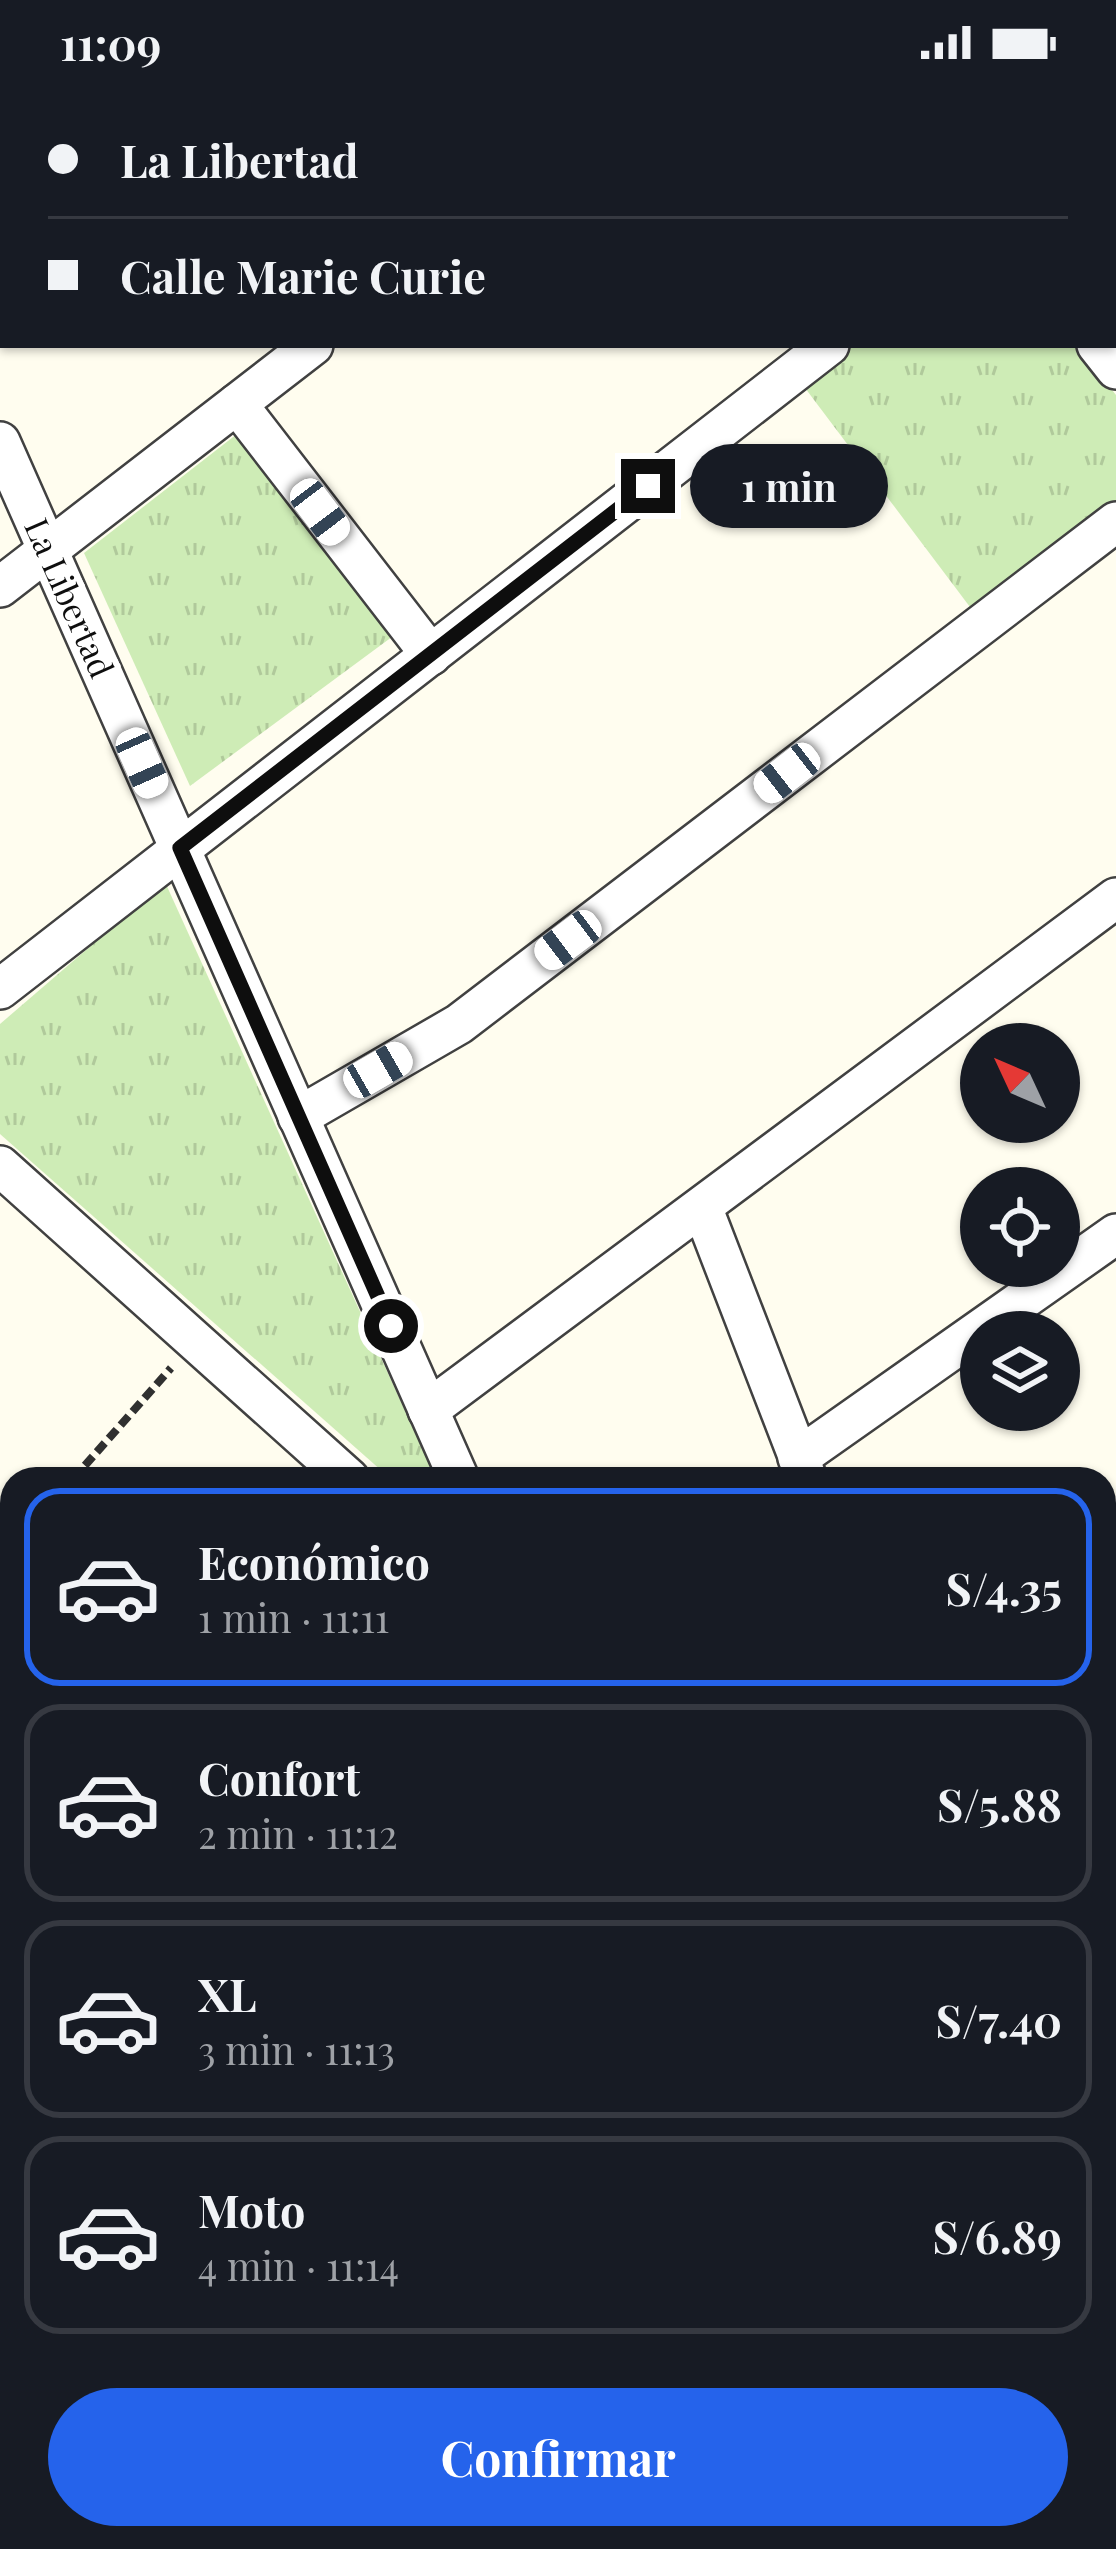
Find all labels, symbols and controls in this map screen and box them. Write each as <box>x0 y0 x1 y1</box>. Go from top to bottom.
text: 11:09 <box>60 12 161 72</box>
text: La Libertad <box>120 129 359 189</box>
text: Calle Marie Curie <box>120 245 486 305</box>
callout: 1 min <box>690 444 888 528</box>
route end <box>621 459 675 513</box>
text: 1 min <box>741 460 837 512</box>
car <box>284 472 356 552</box>
street label: La Libertad <box>16 511 125 684</box>
car <box>111 723 173 803</box>
car <box>748 737 826 809</box>
car <box>528 904 608 976</box>
north arrow <box>960 1023 1080 1143</box>
map controls <box>960 1023 1080 1431</box>
car <box>338 1036 418 1104</box>
button: locate <box>960 1167 1080 1287</box>
route start <box>364 1299 418 1353</box>
button: layers <box>960 1311 1080 1431</box>
text: Económico <box>198 1531 430 1591</box>
icon: car <box>54 1533 162 1641</box>
text: S/4.35 <box>945 1557 1062 1617</box>
text: 1 min · 11:11 <box>198 1591 389 1643</box>
text: Confort <box>198 1747 360 1807</box>
icon: car <box>54 1749 162 1857</box>
text: S/5.88 <box>937 1773 1062 1833</box>
text: 2 min · 11:12 <box>198 1807 398 1859</box>
text: XL <box>198 1963 257 2023</box>
icon: car <box>54 1965 162 2073</box>
text: S/7.40 <box>935 1989 1062 2049</box>
text: 3 min · 11:13 <box>198 2023 395 2075</box>
text: Moto <box>198 2179 305 2239</box>
icon: car <box>54 2181 162 2289</box>
text: S/6.89 <box>933 2205 1062 2265</box>
text: 4 min · 11:14 <box>198 2239 399 2291</box>
button: Confirmar <box>48 2388 1068 2526</box>

